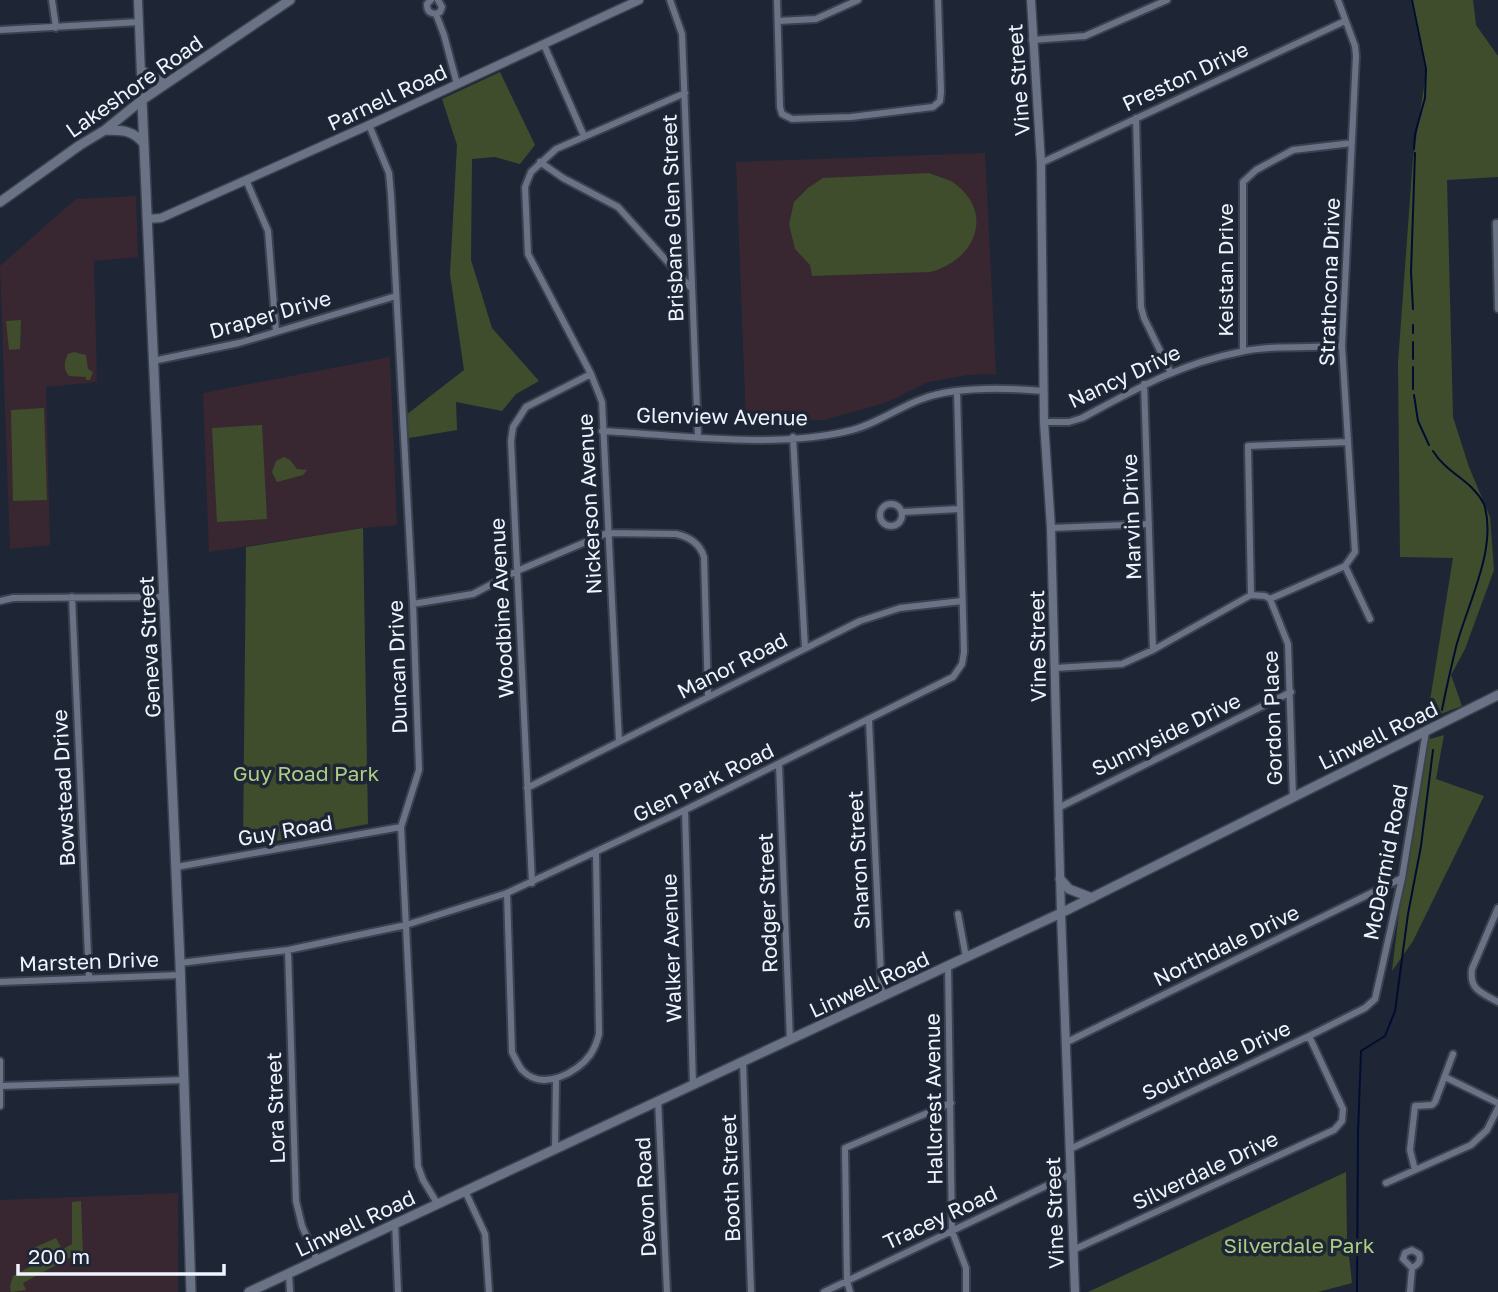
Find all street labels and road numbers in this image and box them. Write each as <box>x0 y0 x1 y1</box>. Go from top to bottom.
street label: Vine Street <box>1001 23 1035 137</box>
street label: Lakeshore Road <box>61 29 207 143</box>
street label: Preston Drive <box>1118 35 1252 117</box>
street label: Parnell Road <box>323 58 451 136</box>
street label: Brisbane Glen Street <box>655 114 689 322</box>
street label: Strathcona Drive <box>1313 197 1345 367</box>
street label: Keistan Drive <box>1212 203 1238 337</box>
street label: Draper Drive <box>206 284 334 344</box>
street label: Nancy Drive <box>1064 339 1184 413</box>
street label: Glenview Avenue <box>636 402 808 430</box>
street label: Nickerson Avenue <box>571 413 607 595</box>
street label: Marvin Drive <box>1116 453 1146 581</box>
street label: Woodbine Avenue <box>483 517 519 699</box>
street label: Geneva Street <box>132 575 166 719</box>
street label: Vine Street <box>1023 590 1051 702</box>
street label: Duncan Drive <box>382 600 412 734</box>
street label: Manor Road <box>672 626 792 704</box>
street label: Gordon Place <box>1257 650 1287 786</box>
street label: Sunnyside Drive <box>1087 687 1245 781</box>
street label: Linwell Road <box>1314 695 1442 775</box>
street label: Bowstead Drive <box>46 709 80 867</box>
street label: Glen Park Road <box>628 737 778 827</box>
street label: McDermid Road <box>1357 782 1413 942</box>
street label: Sharon Street <box>841 790 875 930</box>
street label: Guy Road <box>235 809 335 851</box>
street label: Rodger Street <box>752 832 782 974</box>
street label: Walker Avenue <box>655 873 687 1023</box>
street label: Northdale Drive <box>1149 898 1303 992</box>
street label: Linwell Road <box>805 945 933 1023</box>
street label: Marsten Drive <box>19 946 159 976</box>
street label: Hallcrest Avenue <box>919 1013 947 1185</box>
street label: Southdale Drive <box>1138 1014 1294 1106</box>
street label: Lora Street <box>260 1052 290 1164</box>
street label: Booth Street <box>715 1114 745 1242</box>
street label: Silverdale Drive <box>1128 1125 1282 1215</box>
street label: Devon Road <box>629 1136 661 1258</box>
street label: Vine Street <box>1039 1156 1069 1270</box>
street label: Tracey Road <box>879 1179 1001 1255</box>
street label: Linwell Road <box>291 1184 419 1262</box>

